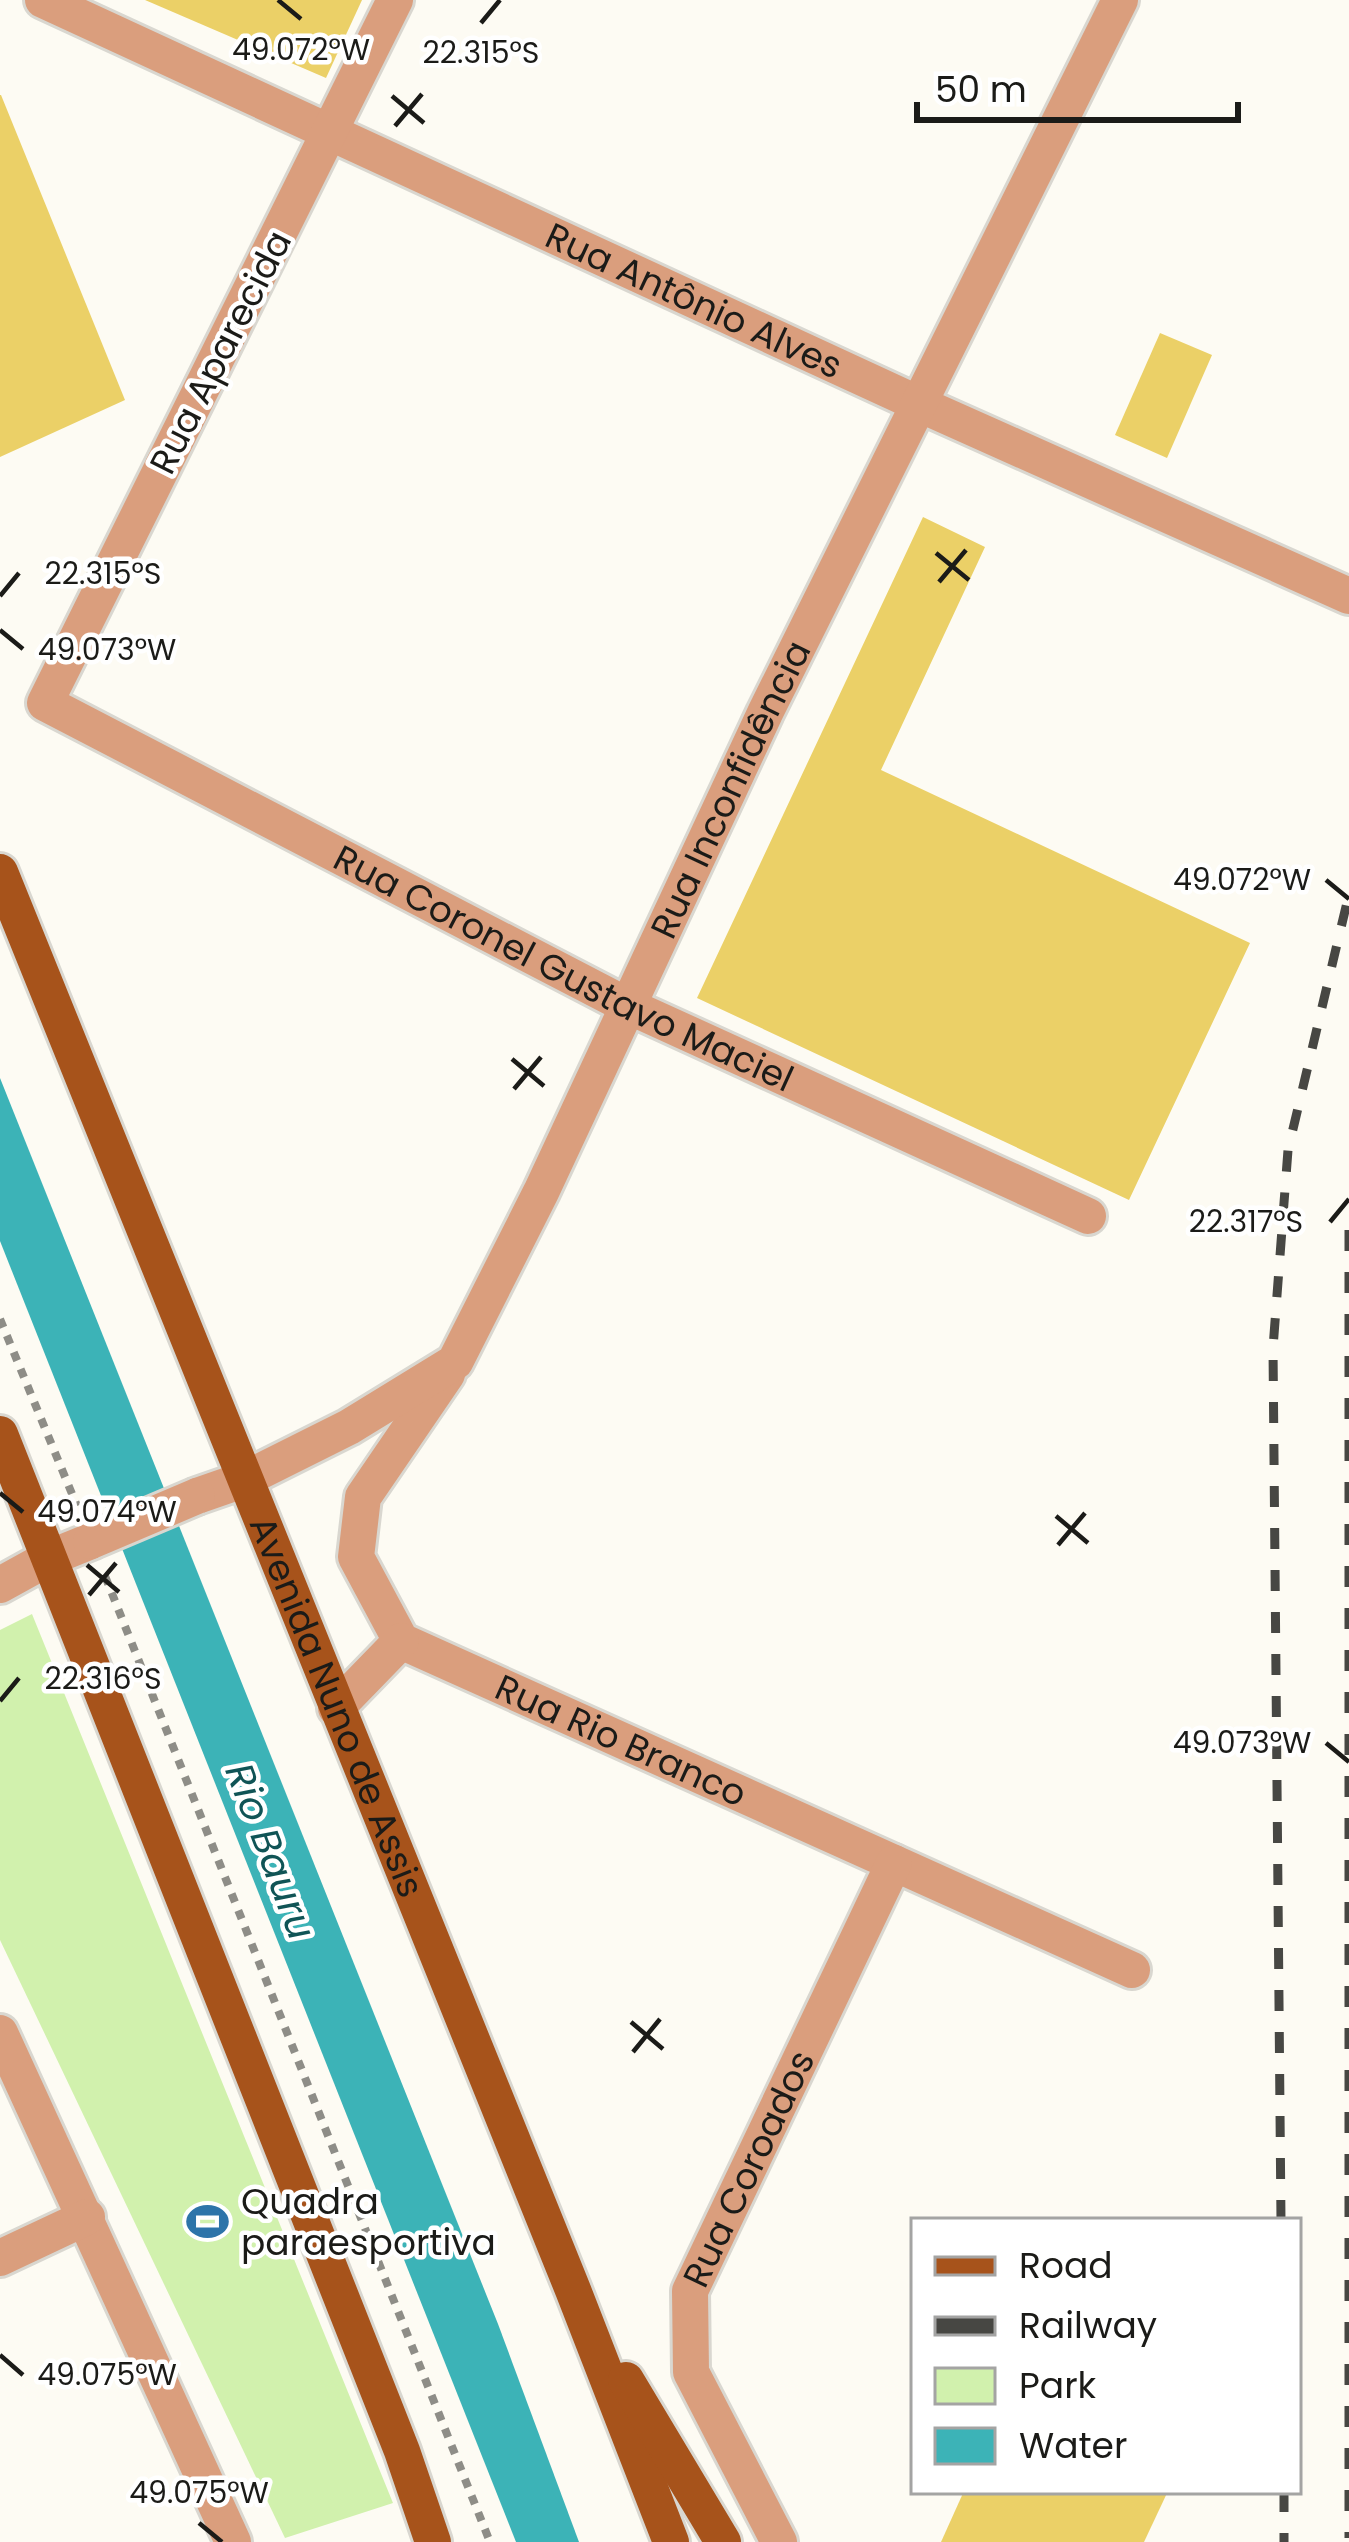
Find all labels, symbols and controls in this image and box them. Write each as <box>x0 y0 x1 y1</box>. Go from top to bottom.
text: 49.072°W <box>232 28 370 71</box>
text: 22.315°S <box>423 31 539 74</box>
scale bar <box>917 48 1238 122</box>
text: 50 m <box>935 64 1027 115</box>
street label: Rua Antônio Alves <box>537 210 850 391</box>
street label: Rua Aparecida <box>137 222 304 483</box>
text: 22.315°S <box>45 552 161 595</box>
text: 49.073°W <box>38 628 176 671</box>
street label: Rua Inconfidência <box>638 632 823 947</box>
street label: Rua Coronel Gustavo Maciel <box>325 833 802 1104</box>
text: 49.072°W <box>1173 858 1311 901</box>
text: 22.317°S <box>1189 1200 1303 1243</box>
text: 49.074°W <box>37 1490 177 1533</box>
street label: Avenida Nuno de Assis <box>237 1508 437 1905</box>
text: 22.316°S <box>44 1657 162 1700</box>
street label: Rua Rio Branco <box>487 1662 755 1819</box>
text: 49.073°W <box>1173 1721 1311 1764</box>
water label: Rio Bauru <box>212 1755 329 1947</box>
street label: Rua Coroados <box>671 2042 827 2296</box>
place label: Quadra paraesportiva <box>241 2176 496 2268</box>
sports icon: Quadra paraesportiva <box>184 2199 230 2245</box>
legend <box>911 2218 1301 2494</box>
text: Road <box>1019 2240 1113 2291</box>
text: Railway <box>1019 2300 1157 2351</box>
text: 49.075°W <box>37 2353 177 2396</box>
text: Park <box>1019 2360 1097 2411</box>
text: Water <box>1019 2420 1127 2471</box>
text: 49.075°W <box>129 2471 269 2514</box>

